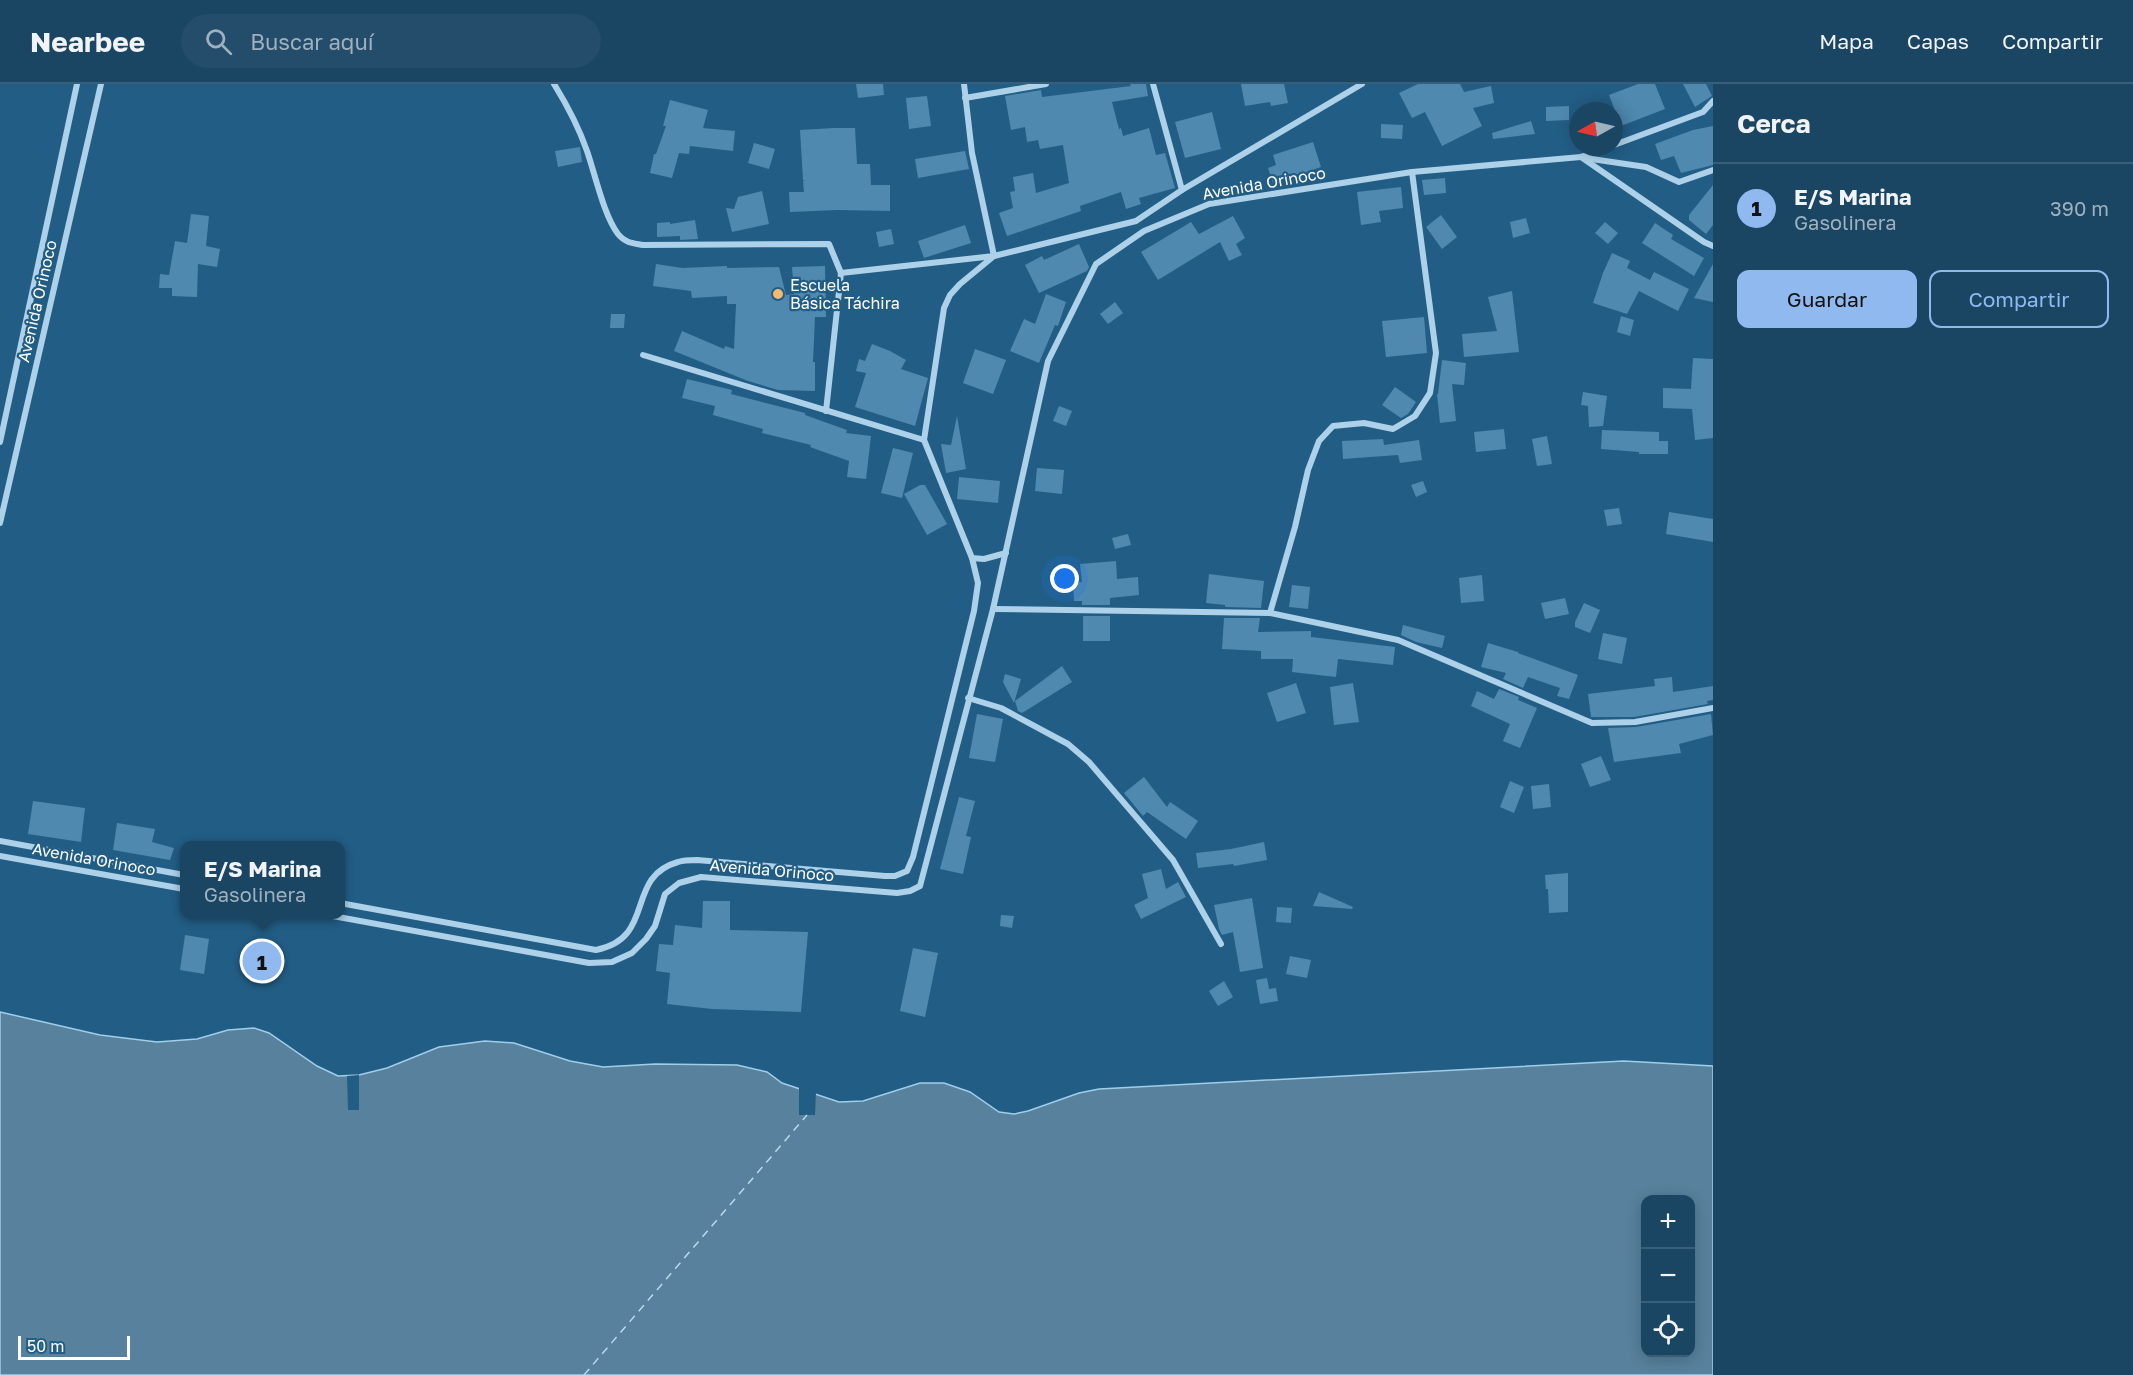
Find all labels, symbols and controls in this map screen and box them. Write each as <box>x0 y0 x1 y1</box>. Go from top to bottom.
search box <box>181 14 601 68</box>
text: Nearbee <box>30 25 145 58</box>
icon: search <box>202 25 235 58</box>
text: Buscar aquí <box>250 28 374 55</box>
text: Mapa <box>1819 28 1874 54</box>
text: Capas <box>1907 28 1969 54</box>
text: Compartir <box>2002 28 2103 54</box>
north arrow <box>1569 102 1623 156</box>
text: Cerca <box>1737 108 1811 139</box>
street label: Avenida Orinoco <box>1201 162 1327 204</box>
text: E/S Marina <box>1794 183 1912 210</box>
text: 1 <box>1751 196 1762 220</box>
text: 390 m <box>2050 196 2109 220</box>
text: Gasolinera <box>1794 210 1897 234</box>
street label: Avenida Orinoco <box>13 238 61 364</box>
button: Guardar <box>1737 270 1917 328</box>
button: Compartir <box>1929 270 2109 328</box>
place label: Escuela Básica Táchira <box>790 275 900 313</box>
marker: Escuela Básica Táchira <box>771 287 785 301</box>
your location <box>1050 564 1079 593</box>
street label: Avenida Orinoco <box>31 838 157 880</box>
popup <box>180 841 345 919</box>
text: E/S Marina <box>204 855 321 882</box>
street label: Avenida Orinoco <box>709 855 835 885</box>
text: Gasolinera <box>204 882 306 906</box>
pin: 1 <box>242 938 282 984</box>
map controls <box>1641 1195 1695 1357</box>
button: + <box>1641 1195 1695 1249</box>
button: − <box>1641 1249 1695 1303</box>
button: locate <box>1641 1303 1695 1357</box>
scale bar <box>18 1333 130 1360</box>
text: 50 m <box>27 1336 64 1356</box>

